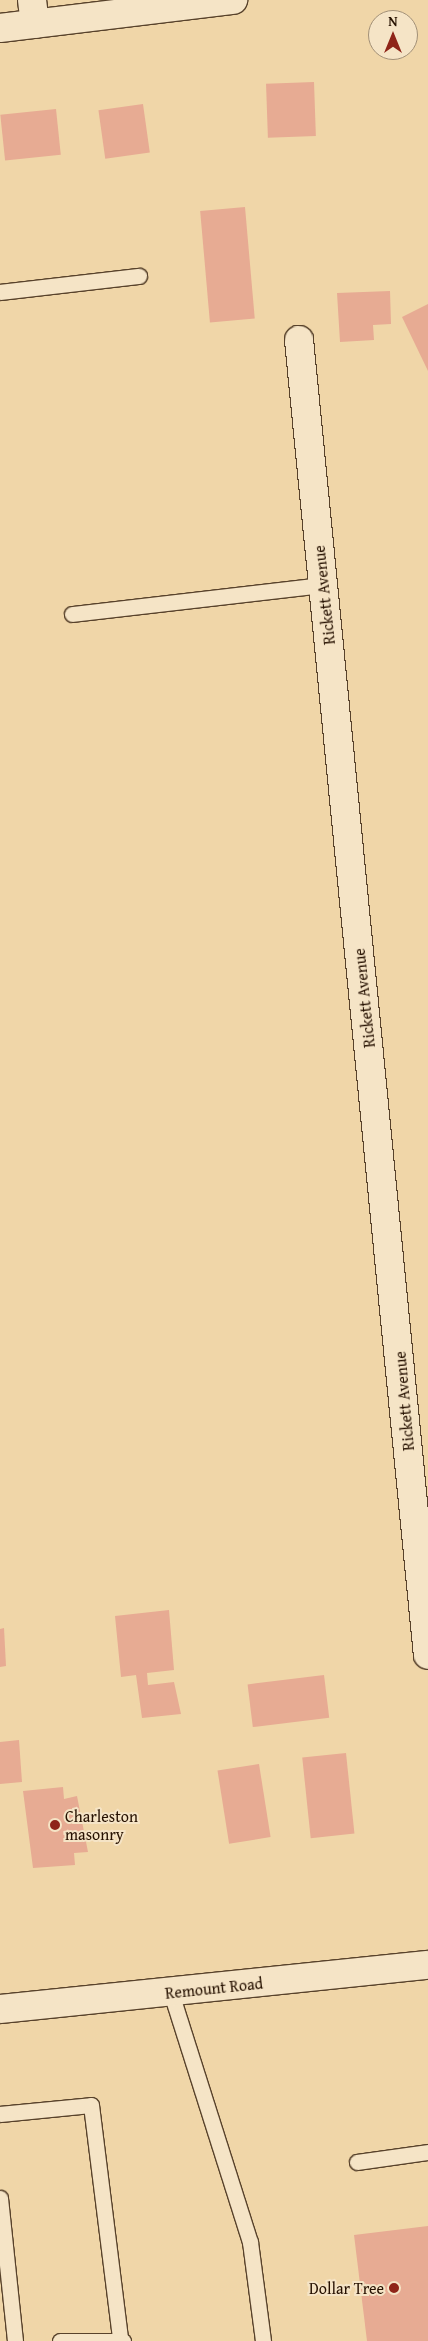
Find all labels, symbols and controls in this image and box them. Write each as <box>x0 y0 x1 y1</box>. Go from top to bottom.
north arrow <box>368 10 418 60</box>
text: N <box>388 11 398 31</box>
street label: Rickett Avenue <box>309 544 339 646</box>
street label: Rickett Avenue <box>349 947 379 1049</box>
street label: Rickett Avenue <box>390 1350 418 1452</box>
place label: Charleston masonry <box>65 1806 138 1844</box>
marker: Charleston masonry <box>49 1819 61 1831</box>
street label: Remount Road <box>164 1973 264 2003</box>
place label: Dollar Tree <box>309 2278 384 2298</box>
marker: Dollar Tree <box>388 2282 400 2294</box>

